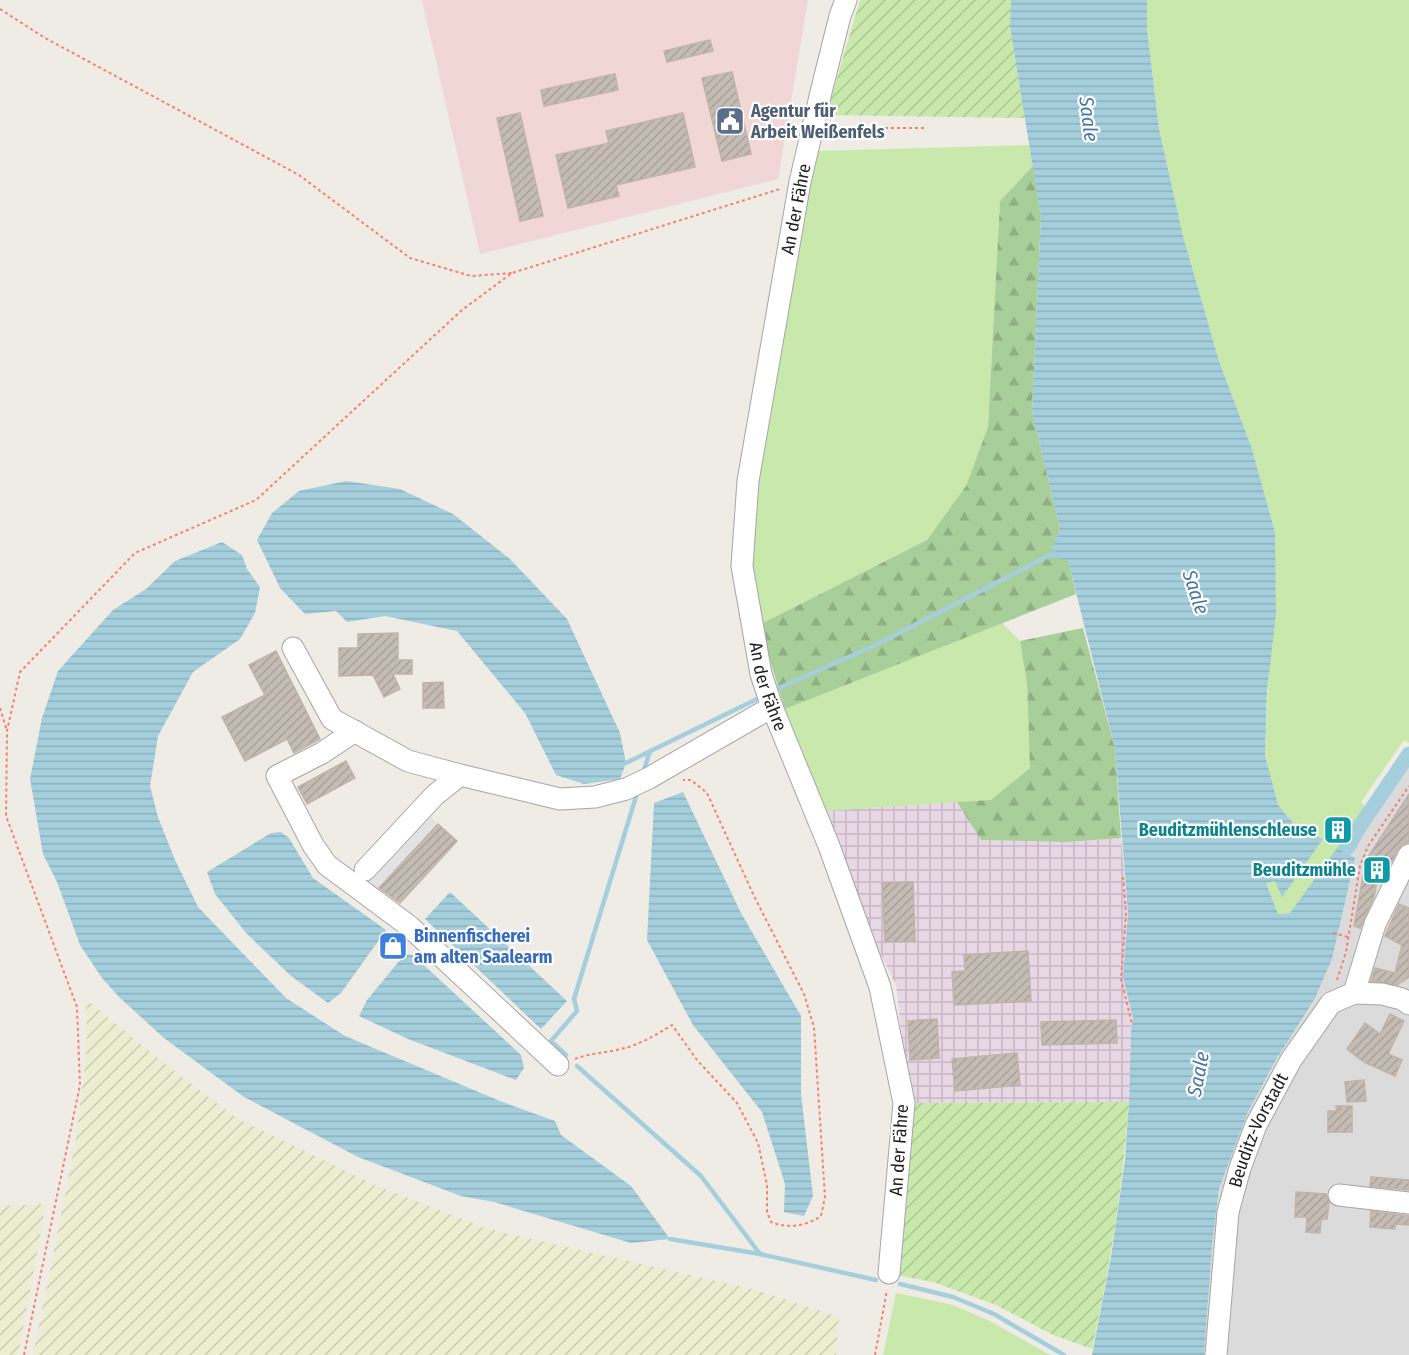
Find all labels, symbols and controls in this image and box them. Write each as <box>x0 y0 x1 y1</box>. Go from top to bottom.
water label: Saale <box>1074 94 1104 143</box>
place label: Agentur für Arbeit Weißenfels <box>750 100 885 143</box>
public building icon: Agentur für Arbeit Weißenfels <box>714 105 746 137</box>
street label: An der Fähre <box>776 162 816 256</box>
water label: Saale <box>1177 566 1215 618</box>
street label: An der Fähre <box>745 640 792 734</box>
building icon: Beuditzmühlenschleuse <box>1322 814 1354 846</box>
place label: Beuditzmühlenschleuse <box>1139 819 1317 841</box>
building icon: Beuditzmühle <box>1361 854 1393 886</box>
place label: Beuditzmühle <box>1253 859 1356 881</box>
place label: Binnenfischerei am alten Saalearm <box>414 925 552 968</box>
shop icon: Binnenfischerei am alten Saalearm <box>377 930 409 962</box>
water label: Saale <box>1182 1049 1214 1099</box>
street label: Beuditz-Vorstadt <box>1224 1069 1293 1190</box>
street label: An der Fähre <box>885 1103 913 1197</box>

